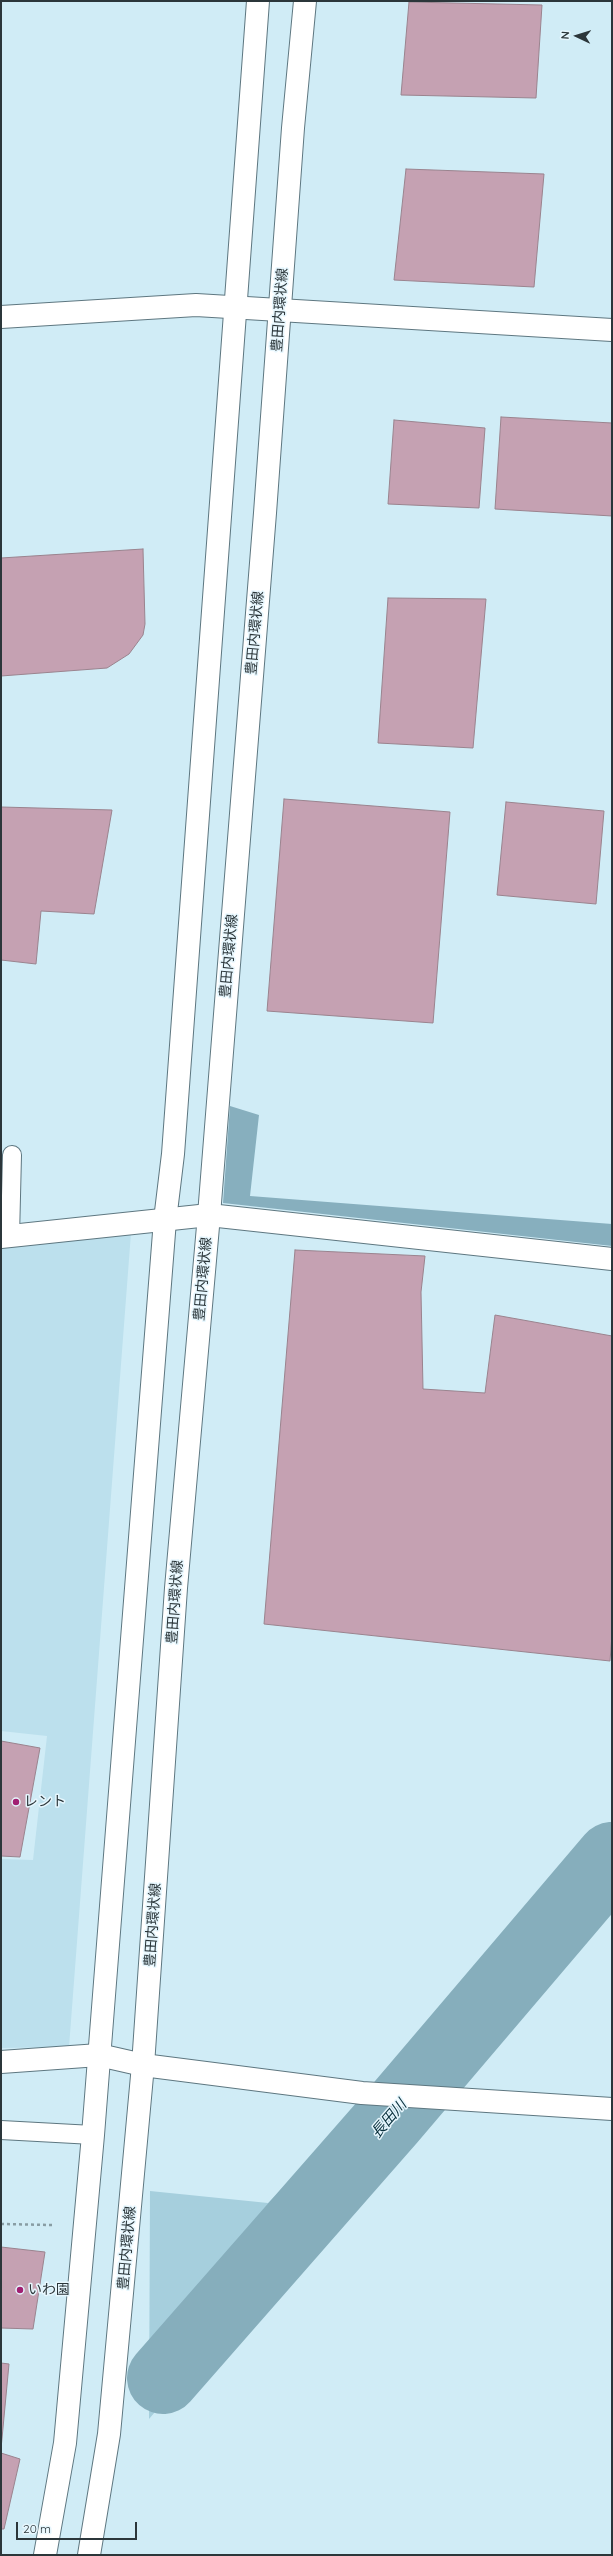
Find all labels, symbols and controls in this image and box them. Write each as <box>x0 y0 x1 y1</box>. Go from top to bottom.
north arrow <box>557 16 597 56</box>
text: N <box>558 31 572 40</box>
street label: 豊田内環状線 <box>269 268 291 352</box>
street label: 豊田内環状線 <box>243 590 267 676</box>
street label: 豊田内環状線 <box>217 913 241 999</box>
street label: 豊田内環状線 <box>191 1236 215 1322</box>
street label: 豊田内環状線 <box>164 1560 186 1644</box>
place label: レント <box>24 1794 66 1810</box>
marker: レント <box>11 1797 21 1807</box>
street label: 豊田内環状線 <box>142 1883 164 1967</box>
water label: 長田川 <box>367 2096 411 2142</box>
street label: 豊田内環状線 <box>115 2205 139 2291</box>
place label: いわ園 <box>28 2282 70 2298</box>
marker: いわ園 <box>15 2285 25 2295</box>
scale bar <box>18 2514 139 2540</box>
text: 20 m <box>23 2521 51 2536</box>

